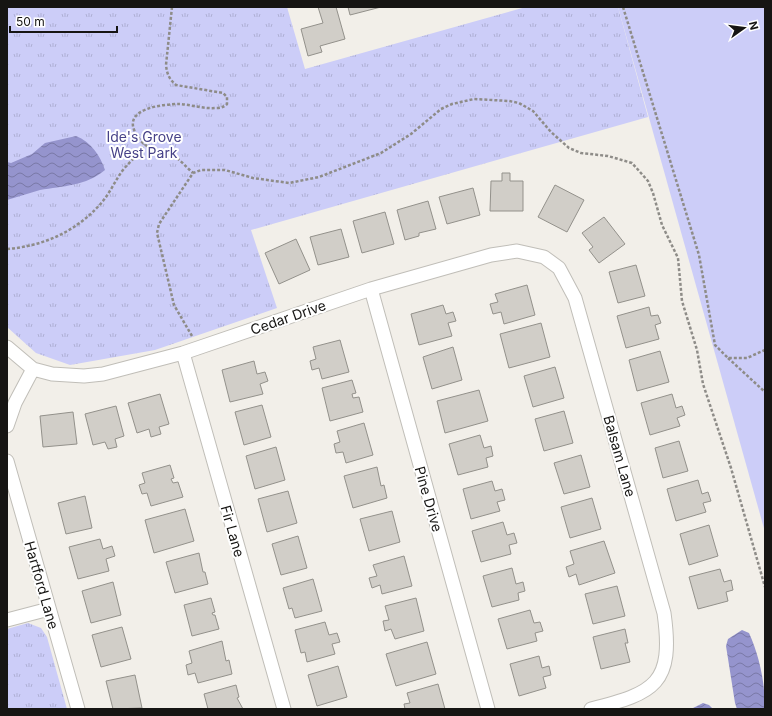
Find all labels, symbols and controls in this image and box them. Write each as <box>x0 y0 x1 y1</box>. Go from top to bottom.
scale bar <box>10 8 117 34</box>
north arrow <box>724 8 764 48</box>
text: 50 m <box>16 14 45 29</box>
text: N <box>746 20 762 31</box>
park label: Ide's Grove West Park <box>106 128 182 161</box>
street label: Cedar Drive <box>248 296 328 338</box>
street label: Balsam Lane <box>600 413 640 499</box>
street label: Pine Drive <box>412 464 446 534</box>
street label: Fir Lane <box>218 503 248 559</box>
street label: Hartford Lane <box>21 539 63 631</box>

